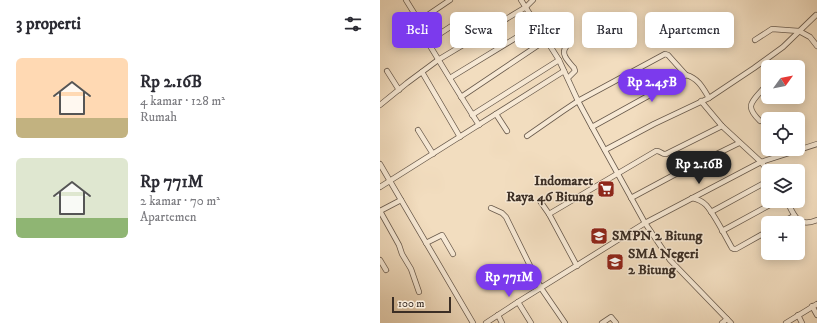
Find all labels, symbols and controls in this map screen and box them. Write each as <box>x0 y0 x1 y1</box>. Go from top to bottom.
chip: Beli <box>392 12 442 48</box>
chip: Sewa <box>450 12 507 48</box>
chip: Filter <box>515 12 574 48</box>
chip: Baru <box>582 12 637 48</box>
chip: Apartemen <box>645 12 734 48</box>
text: 3 properti <box>16 13 81 35</box>
icon: filters <box>342 13 364 35</box>
north arrow <box>761 60 805 104</box>
map controls <box>761 60 805 260</box>
pin: Rp 2.45B <box>611 69 693 103</box>
text: Rp 2.16B <box>140 71 202 93</box>
icon: home <box>48 74 96 122</box>
text: Rp 2.45B <box>627 74 677 90</box>
text: 4 kamar · 128 m² <box>140 93 225 109</box>
text: Rumah <box>140 109 177 125</box>
button: locate <box>761 112 805 156</box>
pin: Rp 2.16B <box>658 151 740 185</box>
text: Rp 2.16B <box>675 156 723 172</box>
button: layers <box>761 164 805 208</box>
text: Rp 771M <box>140 171 203 193</box>
place label: Indomaret Raya 46 Bitung <box>506 172 594 206</box>
icon: home <box>48 174 96 222</box>
supermarket icon: Indomaret Raya 46 Bitung <box>596 179 616 199</box>
text: 2 kamar · 70 m² <box>140 193 220 209</box>
text: Apartemen <box>140 209 197 225</box>
button: + <box>761 216 805 260</box>
school or university icon: SMPN 2 Bitung <box>589 226 609 246</box>
place label: SMPN 2 Bitung <box>612 227 704 245</box>
place label: SMA Negeri 2 Bitung <box>628 245 699 279</box>
school or university icon: SMA Negeri 2 Bitung <box>605 252 625 272</box>
pin: Rp 771M <box>472 264 546 298</box>
text: Rp 771M <box>485 269 533 285</box>
scale bar <box>392 295 451 314</box>
text: 100 m <box>398 297 424 311</box>

